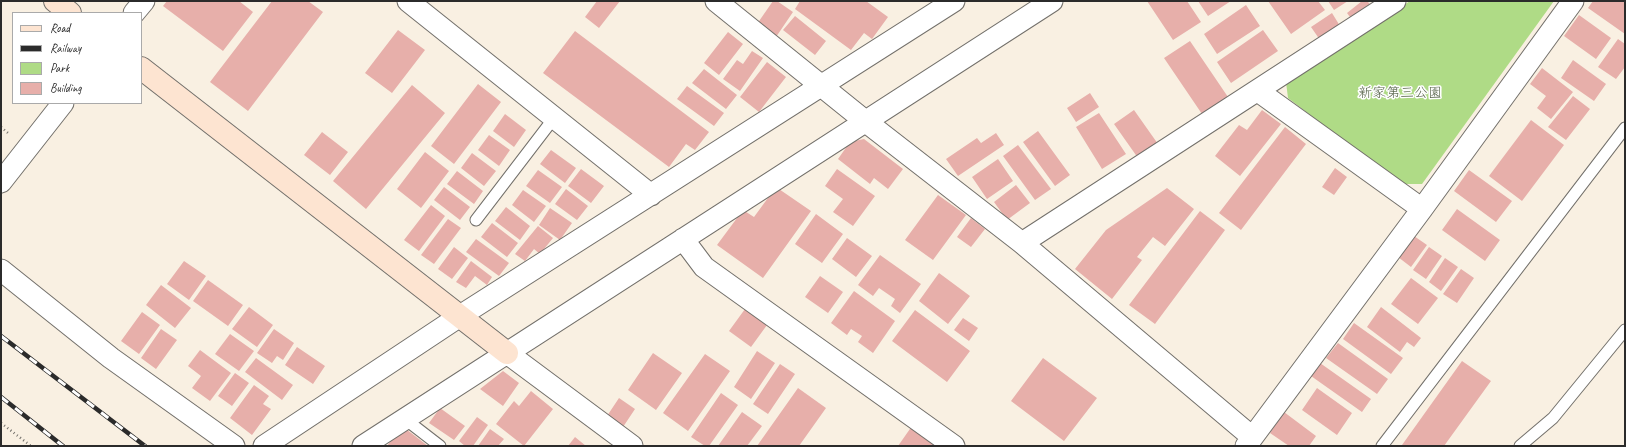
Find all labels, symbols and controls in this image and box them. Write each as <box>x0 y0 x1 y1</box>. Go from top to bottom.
legend <box>12 12 142 104</box>
text: Road <box>50 20 70 36</box>
text: Railway <box>50 40 81 56</box>
text: Park <box>50 60 69 76</box>
text: Building <box>50 80 82 96</box>
park label: 新家第三公園 <box>1358 85 1442 101</box>

